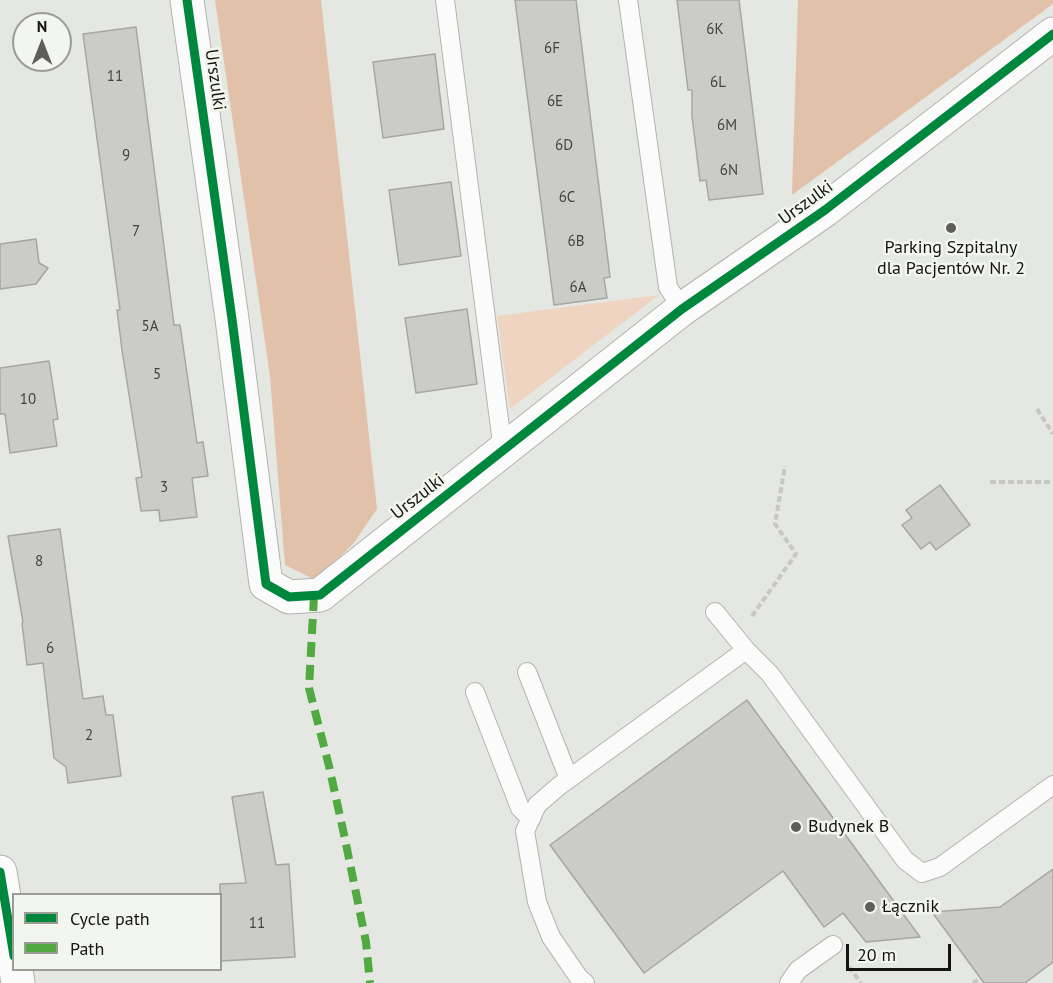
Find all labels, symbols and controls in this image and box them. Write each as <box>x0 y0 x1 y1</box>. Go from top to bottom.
north arrow <box>12 12 72 72</box>
text: N <box>37 16 47 36</box>
house number: 6K <box>706 21 724 39</box>
house number: 6F <box>544 40 560 58</box>
street label: Urszulki <box>200 48 230 112</box>
house number: 11 <box>107 68 123 86</box>
house number: 6L <box>710 74 726 92</box>
house number: 6E <box>547 93 563 111</box>
house number: 6M <box>717 117 737 135</box>
house number: 6D <box>555 137 573 155</box>
house number: 9 <box>122 147 130 165</box>
house number: 6N <box>720 162 738 180</box>
street label: Urszulki <box>775 176 837 230</box>
house number: 6C <box>559 189 575 207</box>
marker: Parking Szpitalny dla Pacjentów Nr. 2 <box>944 221 958 235</box>
house number: 7 <box>132 223 140 241</box>
house number: 6B <box>568 233 584 251</box>
place label: Parking Szpitalny dla Pacjentów Nr. 2 <box>877 237 1025 280</box>
house number: 6A <box>570 279 586 297</box>
house number: 5A <box>142 318 158 336</box>
house number: 5 <box>153 366 161 384</box>
house number: 10 <box>20 391 36 409</box>
street label: Urszulki <box>387 469 449 525</box>
house number: 3 <box>160 479 168 497</box>
house number: 8 <box>35 553 43 571</box>
house number: 6 <box>46 640 54 658</box>
house number: 2 <box>85 727 93 745</box>
place label: Budynek B <box>808 816 889 838</box>
marker: Budynek B <box>789 820 803 834</box>
legend <box>12 893 222 971</box>
place label: Łącznik <box>882 896 939 918</box>
marker: Łącznik <box>863 900 877 914</box>
text: Cycle path <box>70 907 150 930</box>
house number: 11 <box>249 915 265 933</box>
scale bar <box>849 932 954 970</box>
text: Path <box>70 937 104 960</box>
text: 20 m <box>857 943 896 966</box>

